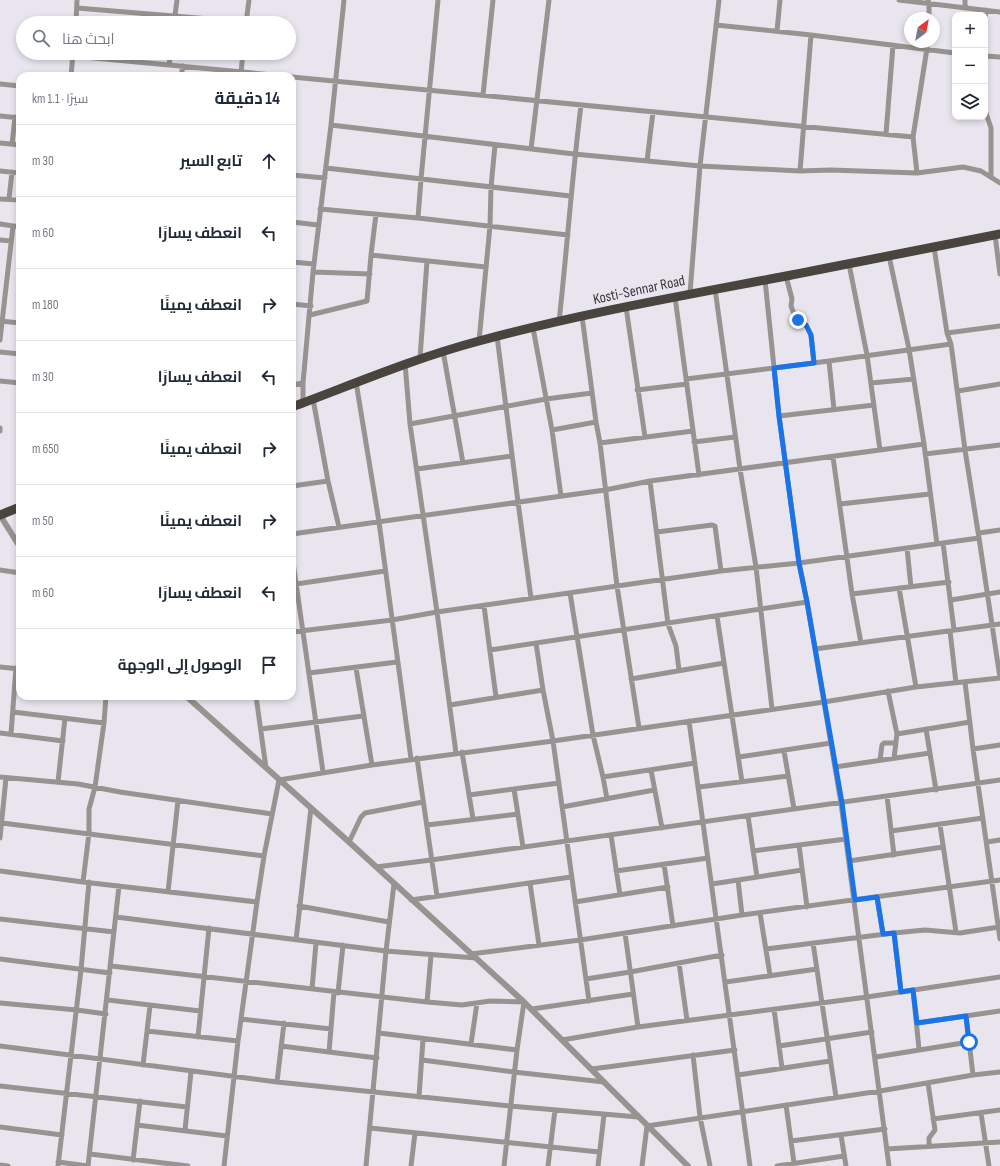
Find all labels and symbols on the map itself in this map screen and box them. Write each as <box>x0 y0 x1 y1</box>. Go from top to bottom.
north arrow <box>904 12 940 48</box>
street label: Kosti-Sennar Road <box>591 271 687 309</box>
route end <box>789 311 807 329</box>
route start <box>960 1033 978 1051</box>

